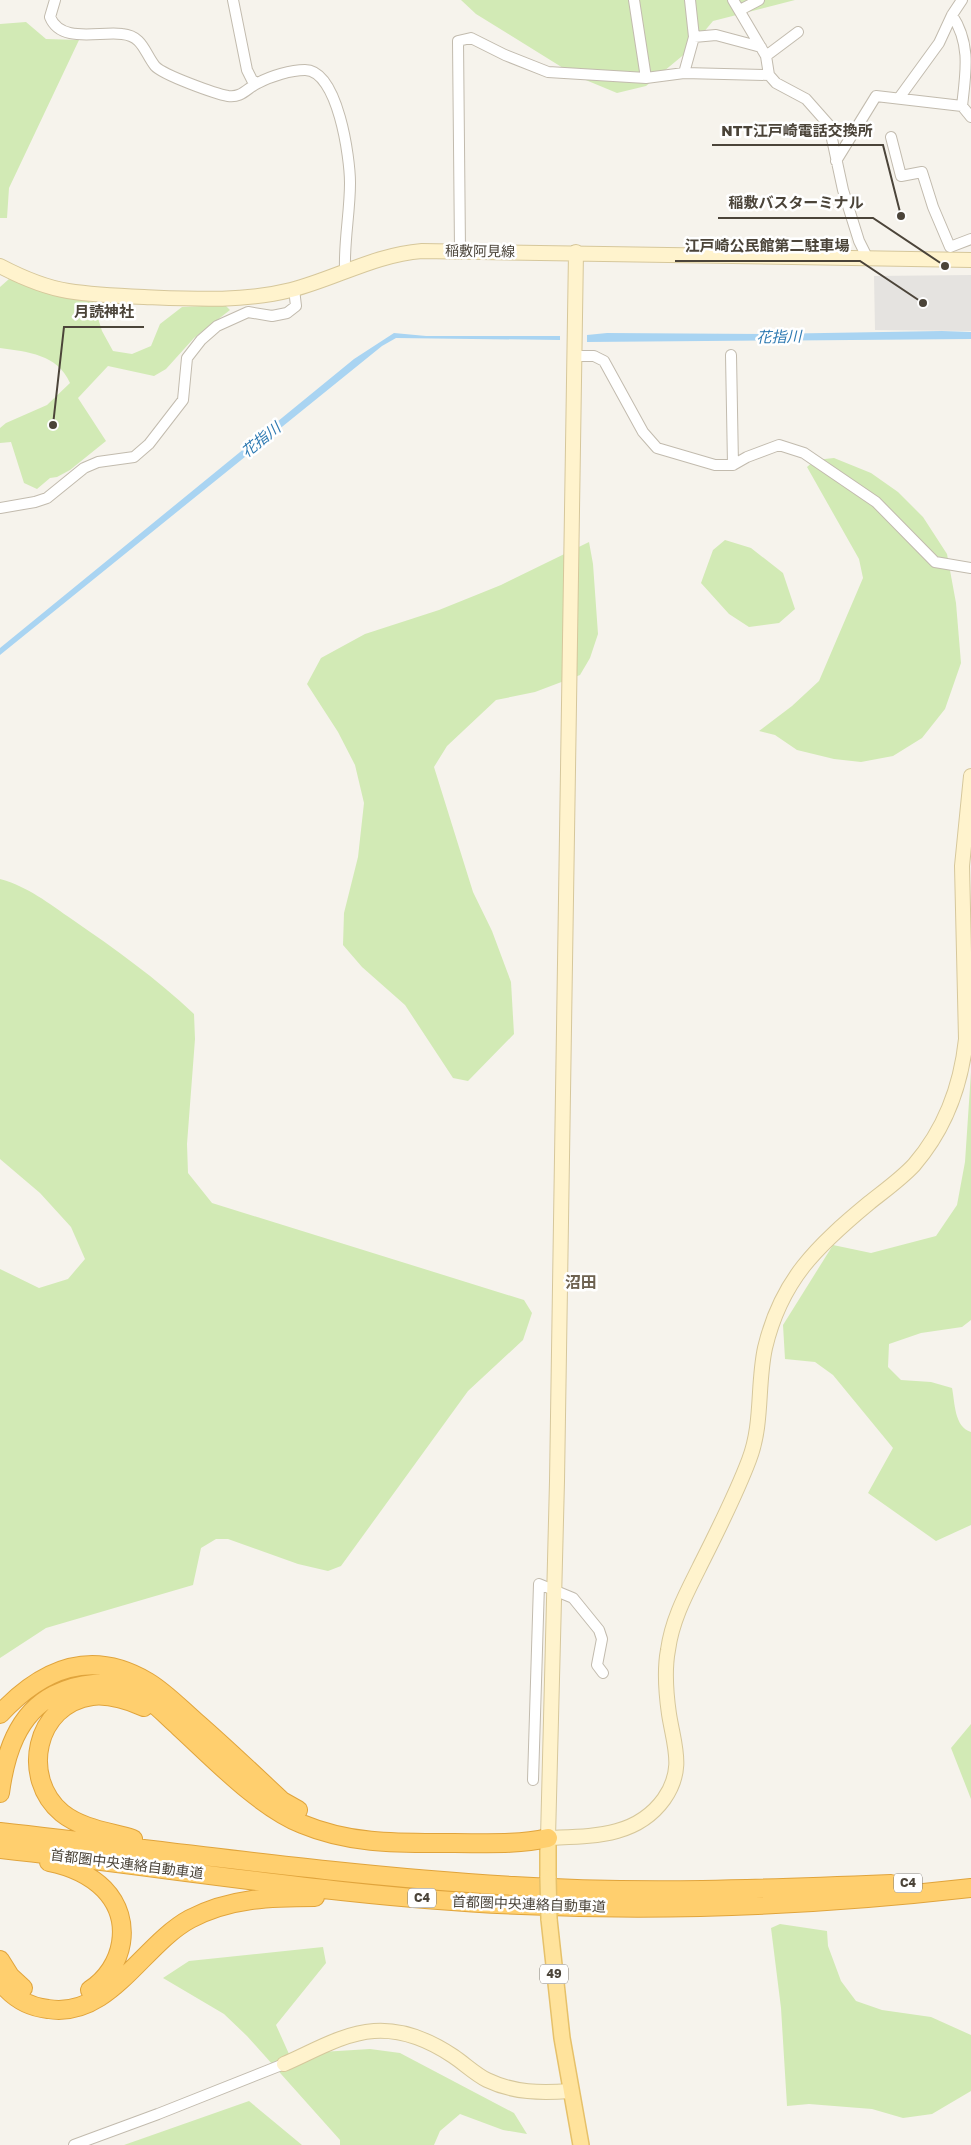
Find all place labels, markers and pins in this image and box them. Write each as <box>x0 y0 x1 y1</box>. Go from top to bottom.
callout: NTT江戸崎電話交換所 <box>712 115 883 145</box>
callout: 稲敷バスターミナル <box>718 188 873 218</box>
callout: 江戸崎公民館第二駐車場 <box>675 231 860 261</box>
callout: 月読神社 <box>64 297 144 327</box>

